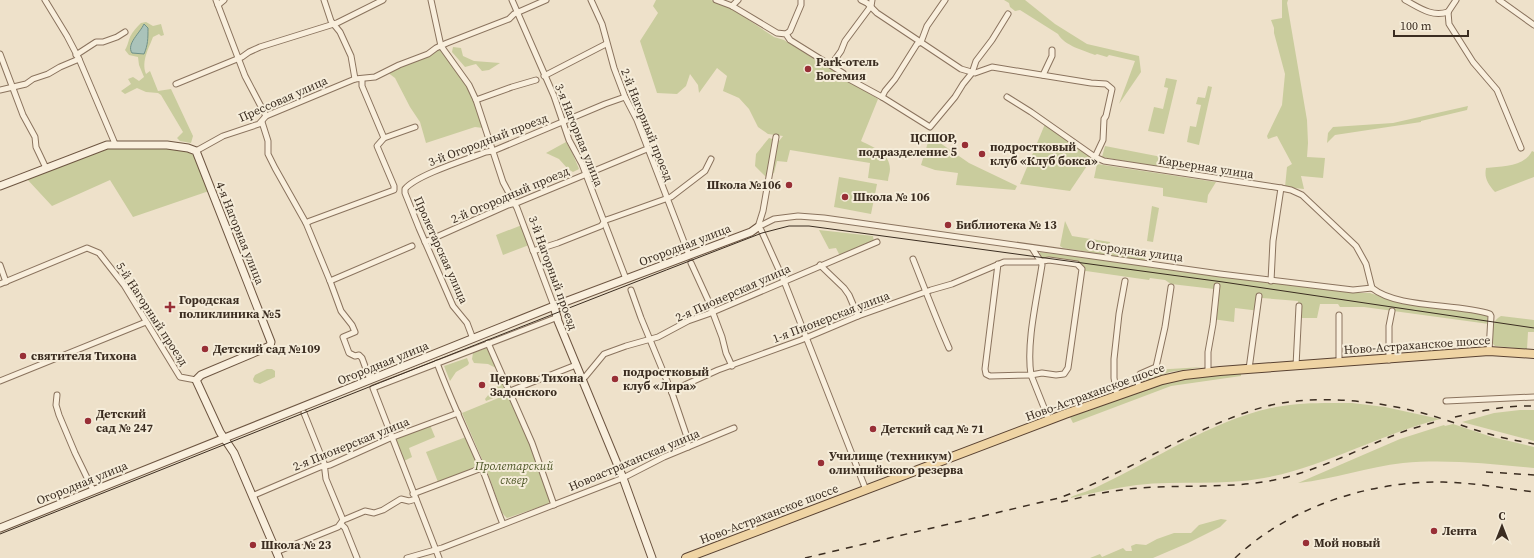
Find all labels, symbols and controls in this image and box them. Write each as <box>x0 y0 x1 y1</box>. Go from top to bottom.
scale bar <box>1394 12 1468 38</box>
text: 100 m <box>1400 18 1432 34</box>
place label: Park-отель Богемия <box>816 54 879 84</box>
marker: Park-отель Богемия <box>803 64 813 74</box>
street label: 2-й Нагорный проезд <box>617 66 677 184</box>
street label: Прессовая улица <box>236 72 331 126</box>
street label: 3-я Нагорная улица <box>551 81 607 190</box>
street label: 3-й Огородный проезд <box>426 110 550 170</box>
place label: ЦСШОР, подразделение 5 <box>858 130 957 160</box>
place label: подростковый клуб «Клуб бокса» <box>990 139 1098 169</box>
marker: ЦСШОР, подразделение 5 <box>960 140 970 150</box>
marker: подростковый клуб «Клуб бокса» <box>977 149 987 159</box>
street label: Карьерная улица <box>1157 152 1256 183</box>
street label: 2-й Огородный проезд <box>448 163 572 227</box>
place label: Школа №106 <box>707 177 781 193</box>
street label: 4-я Нагорная улица <box>212 179 268 288</box>
marker: Школа №106 <box>784 180 794 190</box>
place label: Школа № 106 <box>853 189 930 205</box>
marker: Школа № 106 <box>840 192 850 202</box>
street label: Пролетарская улица <box>410 194 472 307</box>
street label: 3-й Нагорный проезд <box>525 214 581 333</box>
place label: Библиотека № 13 <box>956 217 1057 233</box>
street label: Огородная улица <box>637 220 734 270</box>
marker: Библиотека № 13 <box>943 220 953 230</box>
street label: Огородная улица <box>1086 236 1185 266</box>
street label: 5-й Нагорный проезд <box>112 259 192 369</box>
street label: 2-я Пионерская улица <box>673 260 794 326</box>
street label: 1-я Пионерская улица <box>770 287 893 347</box>
place label: Городская поликлиника №5 <box>179 292 281 322</box>
marker: Городская поликлиника №5 <box>164 301 176 313</box>
street label: Ново-Астраханское шоссе <box>1343 332 1491 358</box>
street label: Огородная улица <box>335 337 432 389</box>
place label: Детский сад №109 <box>213 341 321 357</box>
marker: Детский сад №109 <box>200 344 210 354</box>
place label: святителя Тихона <box>31 348 137 364</box>
marker: святителя Тихона <box>18 351 28 361</box>
street label: Ново-Астраханское шоссе <box>1023 359 1167 425</box>
place label: подростковый клуб «Лира» <box>623 364 709 394</box>
place label: Церковь Тихона Задонского <box>490 370 584 400</box>
marker: подростковый клуб «Лира» <box>610 374 620 384</box>
marker: Церковь Тихона Задонского <box>477 380 487 390</box>
place label: Детский сад № 247 <box>96 406 154 436</box>
street label: 2-я Пионерская улица <box>290 413 412 475</box>
marker: Детский сад № 247 <box>83 416 93 426</box>
place label: Детский сад № 71 <box>881 421 984 437</box>
marker: Детский сад № 71 <box>868 424 878 434</box>
street label: Новоастраханская улица <box>566 425 703 495</box>
place label: Училище (техникум) олимпийского резерва <box>829 448 964 478</box>
street label: Огородная улица <box>34 457 131 509</box>
park label: Пролетарский сквер <box>474 458 553 488</box>
marker: Училище (техникум) олимпийского резерва <box>816 458 826 468</box>
street label: Ново-Астраханское шоссе <box>697 480 841 548</box>
north arrow <box>1482 506 1522 546</box>
text: С <box>1499 509 1506 524</box>
place label: Лента <box>1442 523 1478 539</box>
marker: Лента <box>1429 526 1439 536</box>
place label: Мой новый <box>1314 535 1380 551</box>
place label: Школа № 23 <box>261 537 332 553</box>
marker: Мой новый <box>1301 538 1311 548</box>
marker: Школа № 23 <box>248 540 258 550</box>

